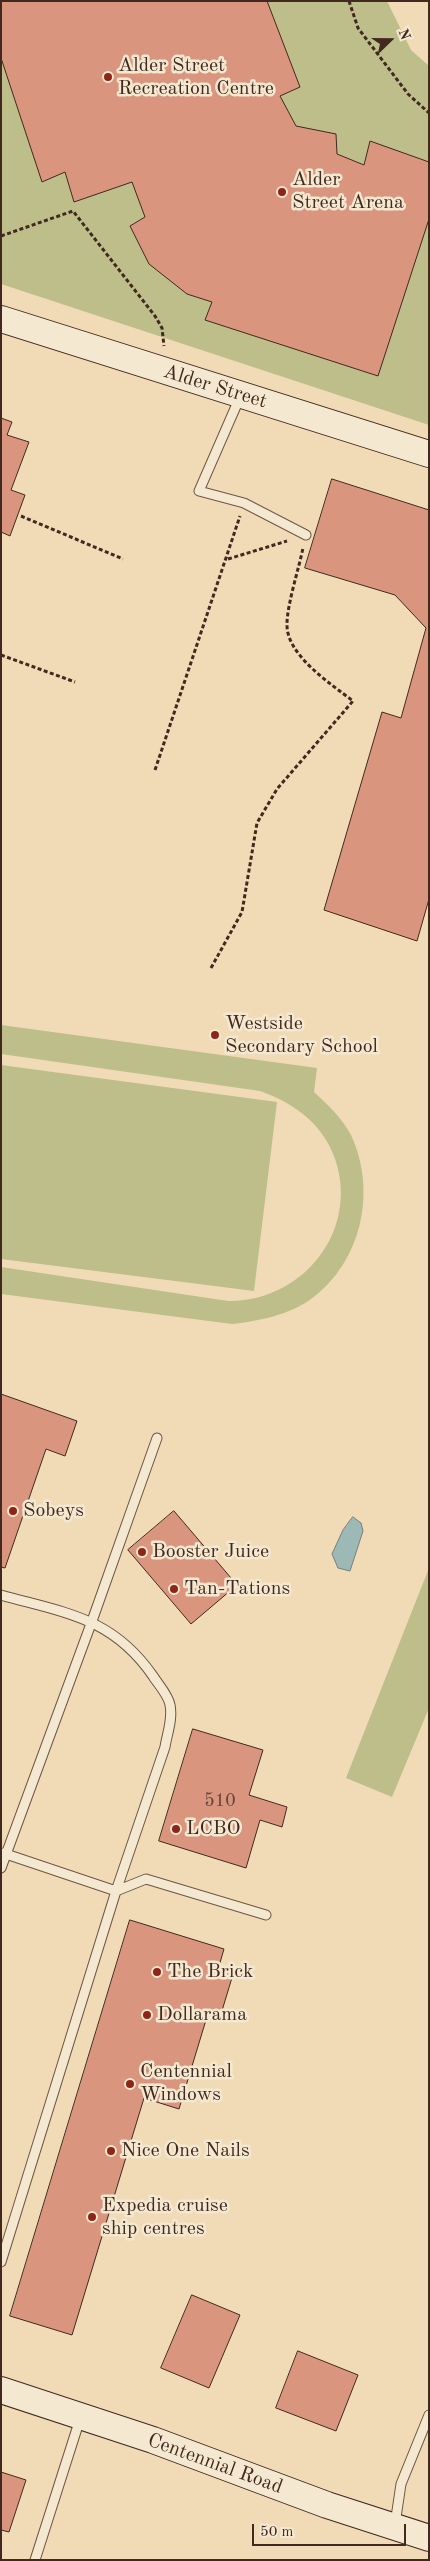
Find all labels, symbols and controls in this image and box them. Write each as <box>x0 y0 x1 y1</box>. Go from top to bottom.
north arrow <box>365 15 415 65</box>
text: N <box>395 27 412 42</box>
place label: Alder Street Recreation Centre <box>118 54 274 101</box>
marker: Alder Street Recreation Centre <box>102 71 114 83</box>
place label: Alder Street Arena <box>292 168 404 215</box>
marker: Alder Street Arena <box>276 186 288 198</box>
street label: Alder Street <box>160 360 270 414</box>
place label: Westside Secondary School <box>225 1012 378 1059</box>
marker: Westside Secondary School <box>209 1029 221 1041</box>
place label: Sobeys <box>23 1499 84 1523</box>
marker: Sobeys <box>7 1505 19 1517</box>
place label: Booster Juice <box>152 1540 269 1564</box>
marker: Booster Juice <box>136 1546 148 1558</box>
place label: Tan-Tations <box>184 1577 290 1601</box>
marker: Tan-Tations <box>168 1583 180 1595</box>
house number: 510 <box>204 1790 236 1812</box>
place label: LCBO <box>186 1817 241 1841</box>
marker: LCBO <box>170 1823 182 1835</box>
place label: The Brick <box>167 1960 253 1984</box>
marker: The Brick <box>151 1966 163 1978</box>
place label: Dollarama <box>157 2003 247 2027</box>
marker: Dollarama <box>141 2009 153 2021</box>
place label: Centennial Windows <box>140 2060 232 2107</box>
marker: Centennial Windows <box>124 2078 136 2090</box>
place label: Nice One Nails <box>121 2139 250 2163</box>
marker: Nice One Nails <box>105 2145 117 2157</box>
place label: Expedia cruise ship centres <box>102 2194 228 2241</box>
marker: Expedia cruise ship centres <box>86 2211 98 2223</box>
street label: Centennial Road <box>144 2428 286 2500</box>
scale bar <box>255 2514 409 2546</box>
text: 50 m <box>260 2525 294 2540</box>

